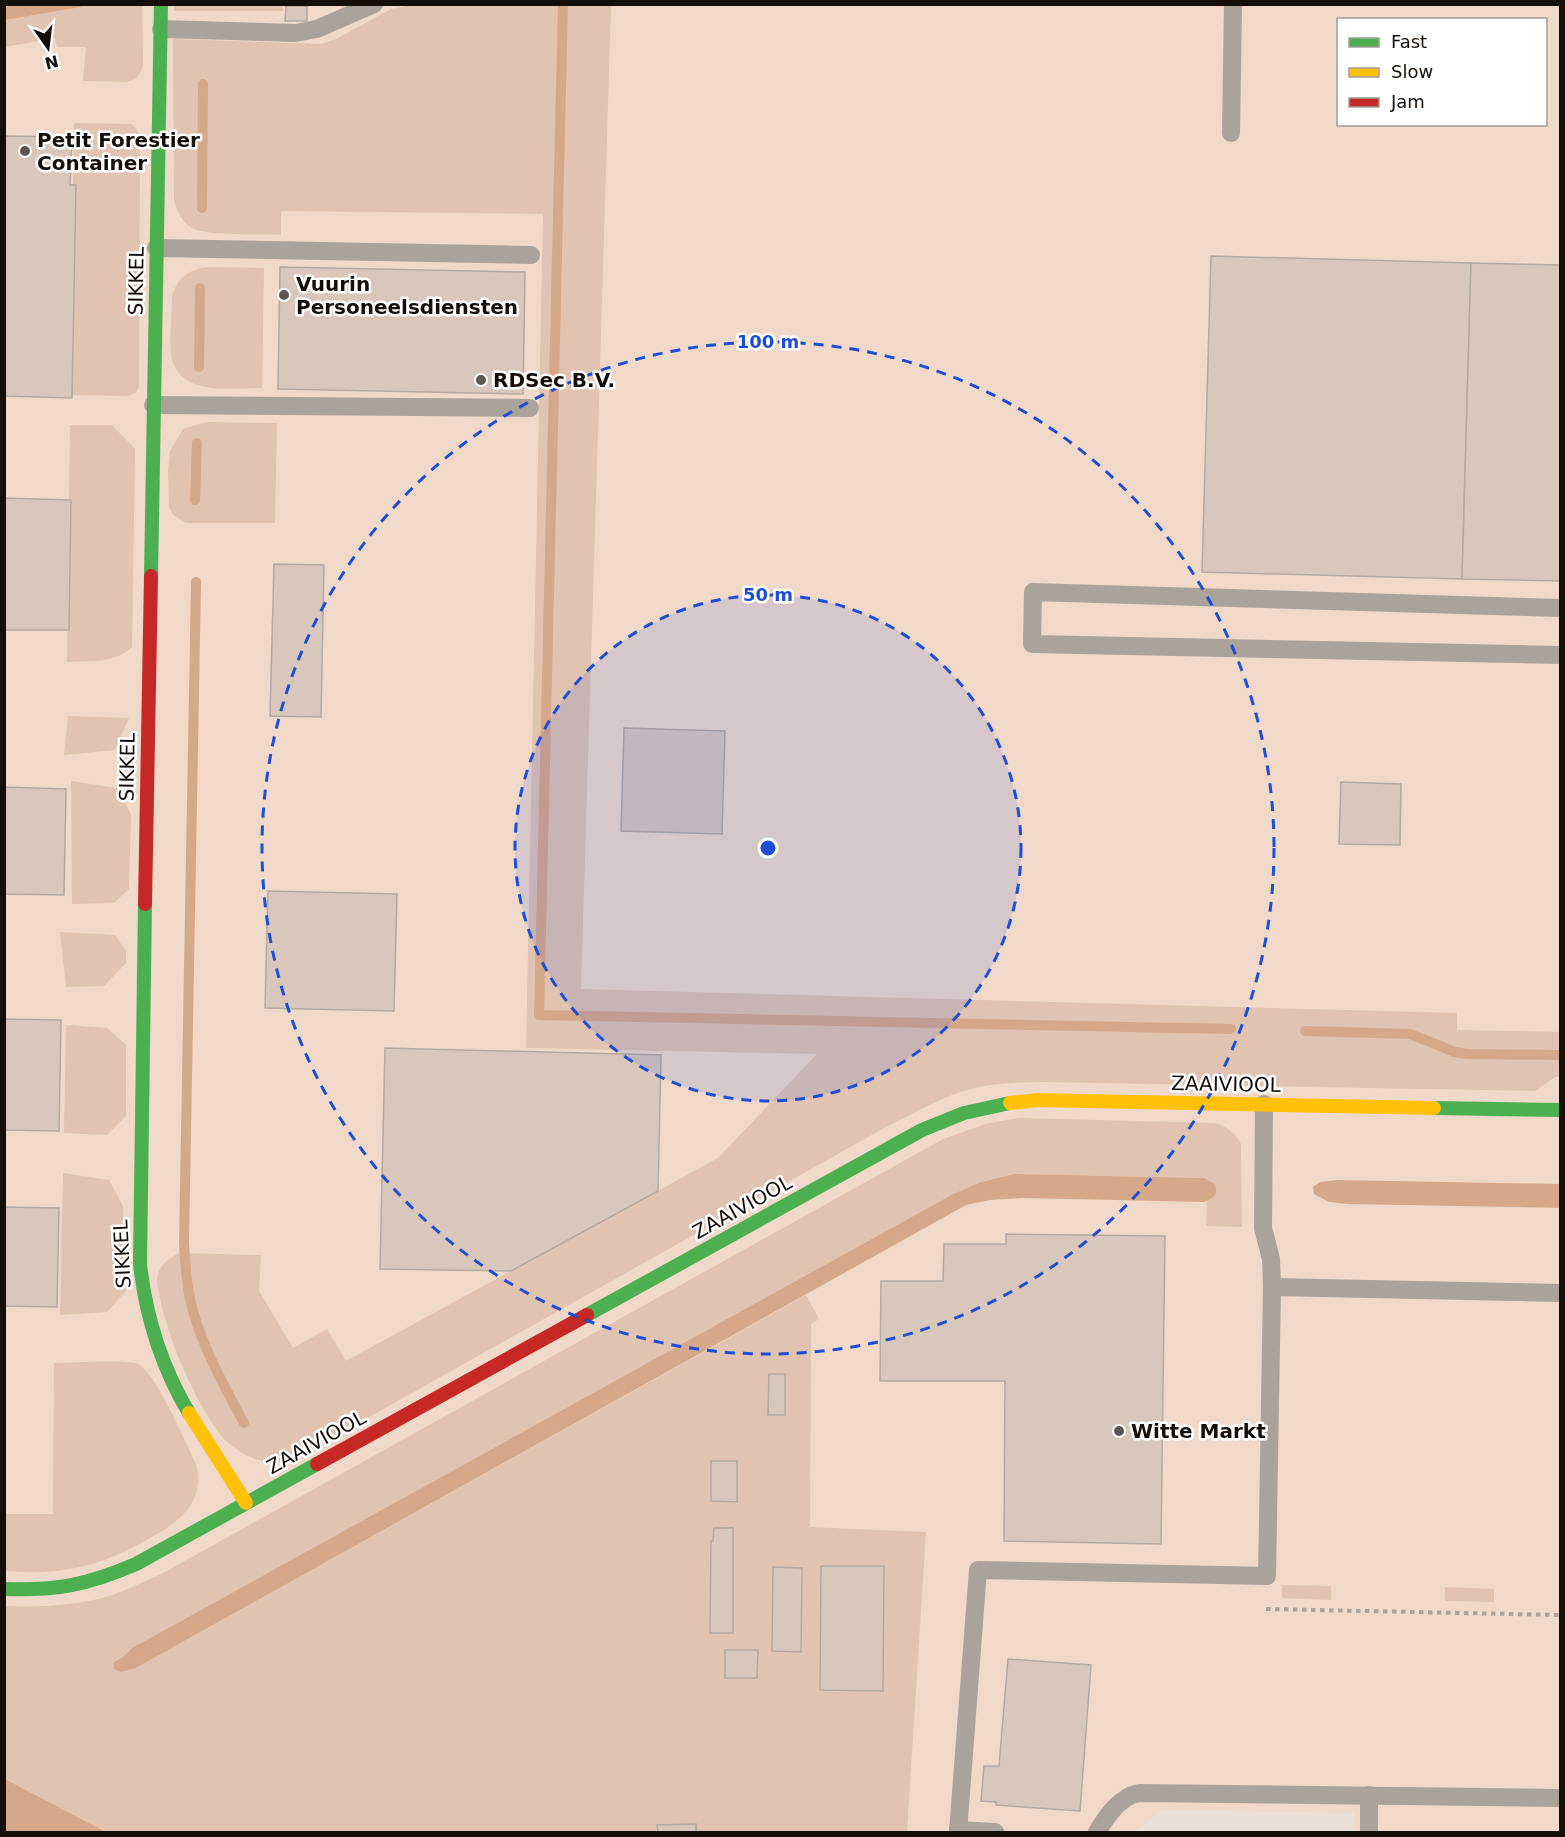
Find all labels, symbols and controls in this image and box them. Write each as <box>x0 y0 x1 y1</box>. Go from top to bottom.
north arrow <box>18 18 78 78</box>
legend <box>1337 18 1547 126</box>
text: Fast <box>1391 31 1427 52</box>
text: N <box>43 51 60 73</box>
text: Slow <box>1391 61 1433 82</box>
text: Jam <box>1390 91 1425 112</box>
place label: Petit Forestier Container <box>37 128 200 175</box>
marker: Petit Forestier Container <box>18 144 32 158</box>
street label: SIKKEL <box>123 246 149 316</box>
place label: Vuurin Personeelsdiensten <box>296 272 518 319</box>
marker: Vuurin Personeelsdiensten <box>277 288 291 302</box>
text: 100 m <box>737 331 799 352</box>
place label: RDSec B.V. <box>493 368 615 392</box>
marker: RDSec B.V. <box>474 373 488 387</box>
text: 50 m <box>743 584 793 605</box>
street label: SIKKEL <box>114 732 140 802</box>
centre of rings <box>758 838 778 858</box>
street label: ZAAIVIOOL <box>1171 1071 1282 1097</box>
street label: ZAAIVIOOL <box>688 1169 797 1244</box>
street label: SIKKEL <box>108 1218 136 1289</box>
street label: ZAAIVIOOL <box>262 1404 371 1479</box>
place label: Witte Markt <box>1131 1419 1266 1443</box>
marker: Witte Markt <box>1112 1424 1126 1438</box>

